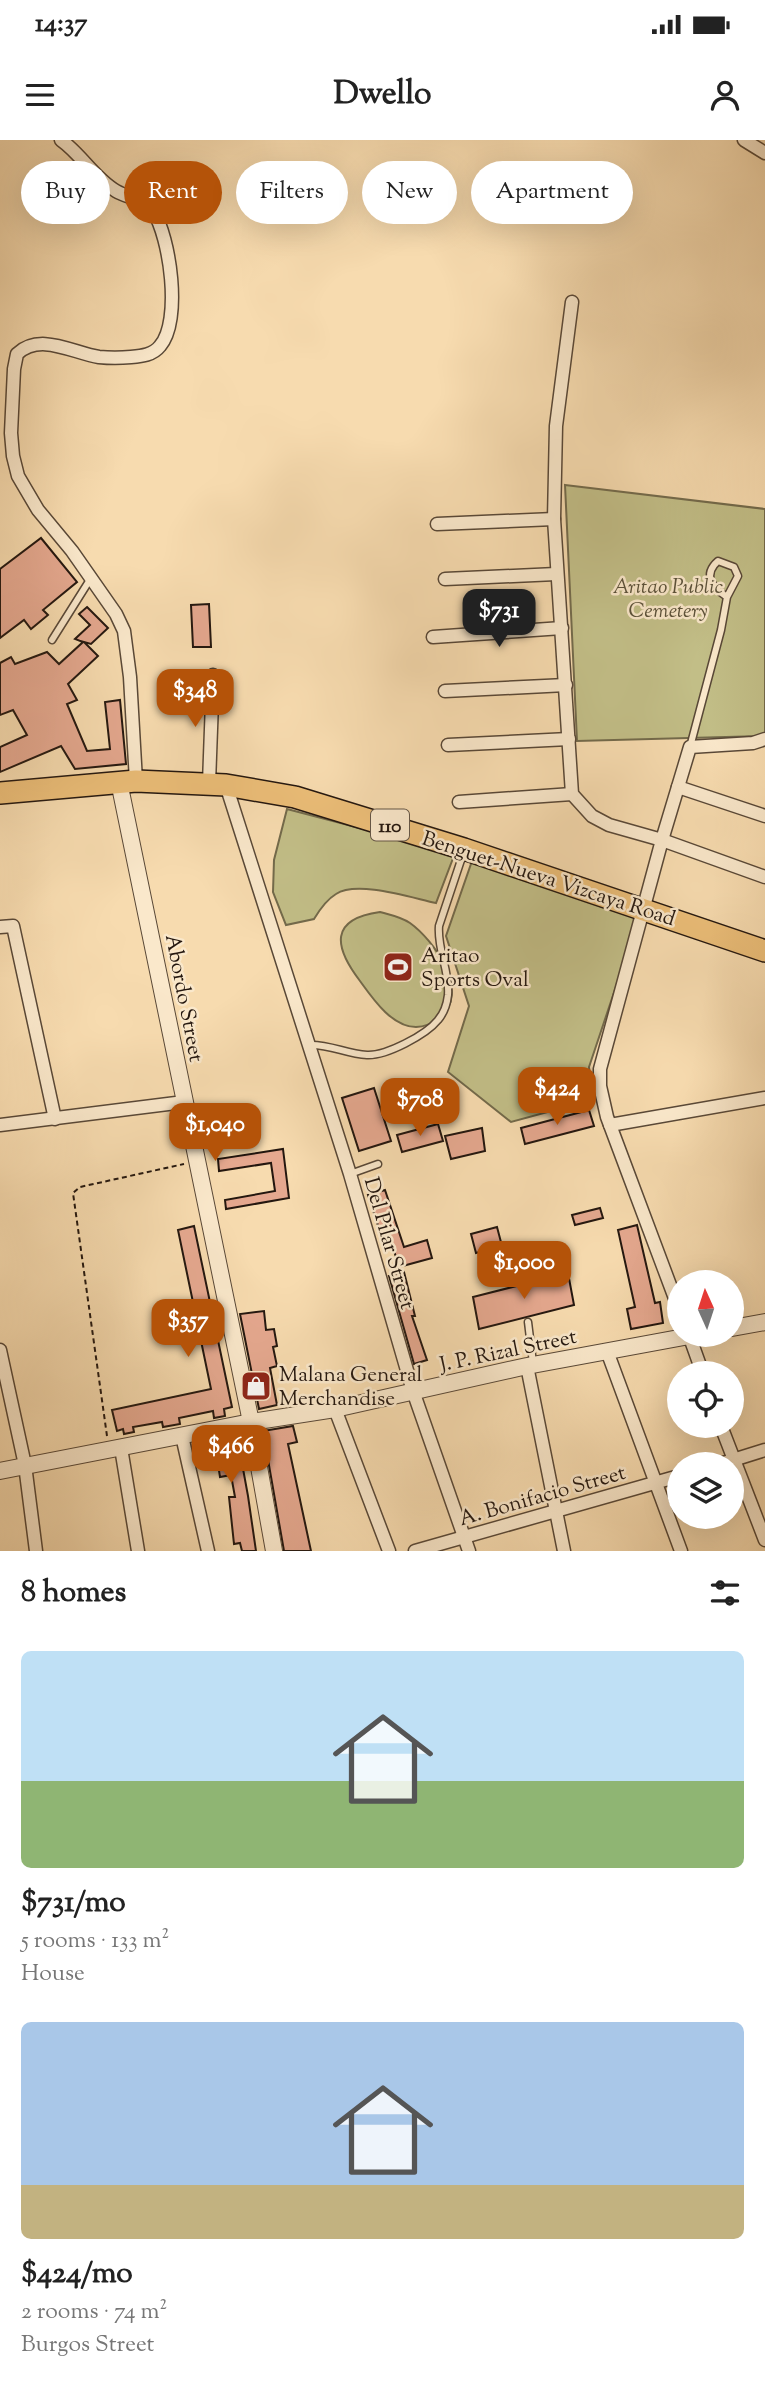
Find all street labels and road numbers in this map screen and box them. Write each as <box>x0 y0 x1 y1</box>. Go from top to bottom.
road number: 110 <box>371 810 409 840</box>
street label: Benguet-Nueva Vizcaya Road <box>418 825 679 935</box>
street label: Abordo Street <box>156 932 210 1065</box>
street label: Del Pilar Street <box>355 1174 421 1313</box>
street label: J. P. Rizal Street <box>436 1323 580 1381</box>
street label: A. Bonifacio Street <box>456 1459 629 1535</box>

